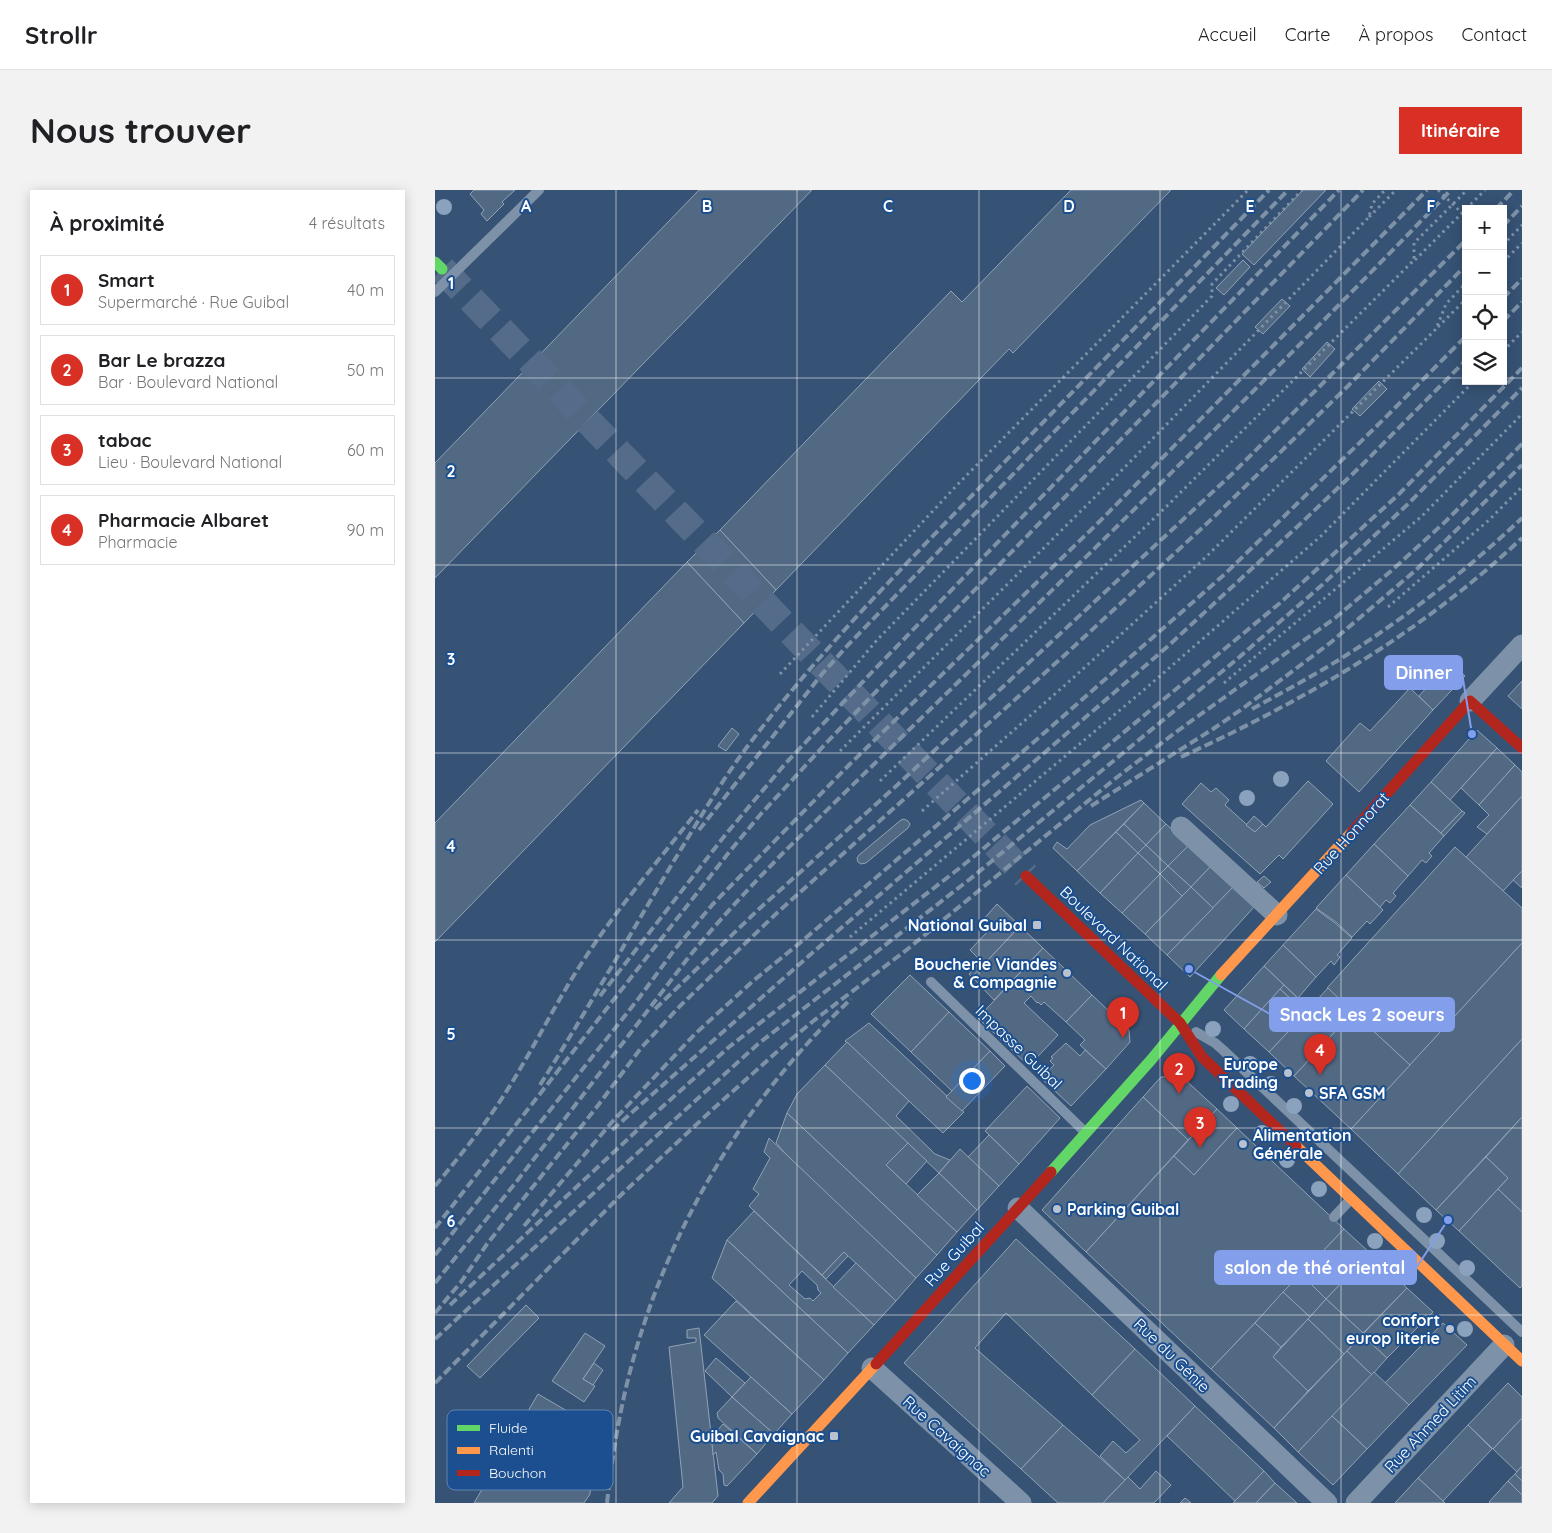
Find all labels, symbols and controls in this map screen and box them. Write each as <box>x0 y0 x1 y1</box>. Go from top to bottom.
text: Strollr <box>25 20 97 50</box>
text: Accueil <box>1198 23 1257 46</box>
text: Carte <box>1285 23 1330 46</box>
text: À propos <box>1358 23 1434 46</box>
text: Contact <box>1462 23 1527 46</box>
button: Itinéraire <box>1399 107 1522 154</box>
text: Nous trouver <box>30 108 251 152</box>
text: A <box>521 196 532 216</box>
text: B <box>702 196 712 216</box>
text: C <box>883 196 893 216</box>
text: D <box>1063 196 1075 216</box>
text: E <box>1245 196 1255 216</box>
text: F <box>1427 196 1436 216</box>
map controls <box>1462 205 1507 385</box>
button: + <box>1462 205 1507 250</box>
text: À proximité <box>50 210 165 236</box>
text: 4 résultats <box>309 213 385 233</box>
button: − <box>1462 250 1507 295</box>
text: Smart <box>98 268 155 292</box>
text: 1 <box>448 273 454 293</box>
text: 1 <box>64 280 70 300</box>
text: 40 m <box>347 280 384 300</box>
text: Supermarché · Rue Guibal <box>98 292 289 312</box>
button: locate <box>1462 295 1507 340</box>
button: layers <box>1462 340 1507 385</box>
text: Bar Le brazza <box>98 348 225 372</box>
text: 2 <box>62 360 72 380</box>
text: 50 m <box>347 360 384 380</box>
text: Bar · Boulevard National <box>98 372 278 392</box>
text: tabac <box>98 428 151 452</box>
text: 3 <box>63 440 71 460</box>
text: 60 m <box>347 440 384 460</box>
text: Lieu · Boulevard National <box>98 452 282 472</box>
text: 2 <box>446 461 456 481</box>
text: Pharmacie Albaret <box>98 508 269 532</box>
text: 4 <box>62 520 72 540</box>
text: 90 m <box>347 520 384 540</box>
text: Pharmacie <box>98 532 178 552</box>
text: 3 <box>447 649 455 669</box>
callout: Dinner <box>1385 656 1462 689</box>
text: Dinner <box>1395 661 1453 684</box>
street label: Rue Honnorat <box>1309 788 1393 878</box>
text: 4 <box>446 836 456 856</box>
street label: Boulevard National <box>1056 881 1172 995</box>
place label: National Guibal <box>908 915 1027 935</box>
marker: National Guibal <box>1031 919 1043 931</box>
place label: Boucherie Viandes & Compagnie <box>914 954 1057 992</box>
marker: Boucherie Viandes & Compagnie <box>1061 967 1073 979</box>
pin: 1 <box>1107 997 1139 1038</box>
callout: Snack Les 2 soeurs <box>1270 998 1454 1031</box>
street label: Impasse Guibal <box>971 1001 1067 1093</box>
text: Snack Les 2 soeurs <box>1280 1003 1445 1026</box>
text: 5 <box>446 1024 456 1044</box>
pin: 4 <box>1304 1034 1336 1075</box>
pin: 2 <box>1163 1053 1195 1094</box>
place label: Europe Trading <box>1219 1054 1278 1092</box>
marker: Europe Trading <box>1282 1067 1294 1079</box>
your location <box>959 1068 985 1094</box>
place label: SFA GSM <box>1319 1083 1386 1103</box>
marker: SFA GSM <box>1303 1087 1315 1099</box>
pin: 3 <box>1184 1107 1216 1148</box>
place label: Alimentation Générale <box>1253 1125 1351 1163</box>
marker: Alimentation Générale <box>1237 1138 1249 1150</box>
place label: Parking Guibal <box>1067 1199 1179 1219</box>
marker: Parking Guibal <box>1051 1203 1063 1215</box>
text: 6 <box>447 1211 456 1231</box>
street label: Rue Guibal <box>920 1218 988 1290</box>
callout: salon de thé oriental <box>1215 1251 1416 1284</box>
text: salon de thé oriental <box>1225 1256 1405 1279</box>
place label: confort europ literie <box>1346 1310 1440 1348</box>
street label: Rue du Génie <box>1130 1314 1214 1396</box>
marker: confort europ literie <box>1444 1323 1456 1335</box>
street label: Rue Ahmed Litim <box>1380 1371 1480 1477</box>
street label: Rue Cavaignac <box>899 1391 995 1481</box>
legend <box>447 1410 613 1490</box>
text: Fluide <box>489 1419 528 1437</box>
place label: Guibal Cavaignac <box>690 1426 824 1446</box>
marker: Guibal Cavaignac <box>828 1430 840 1442</box>
text: Ralenti <box>489 1441 534 1459</box>
text: Bouchon <box>489 1464 546 1482</box>

